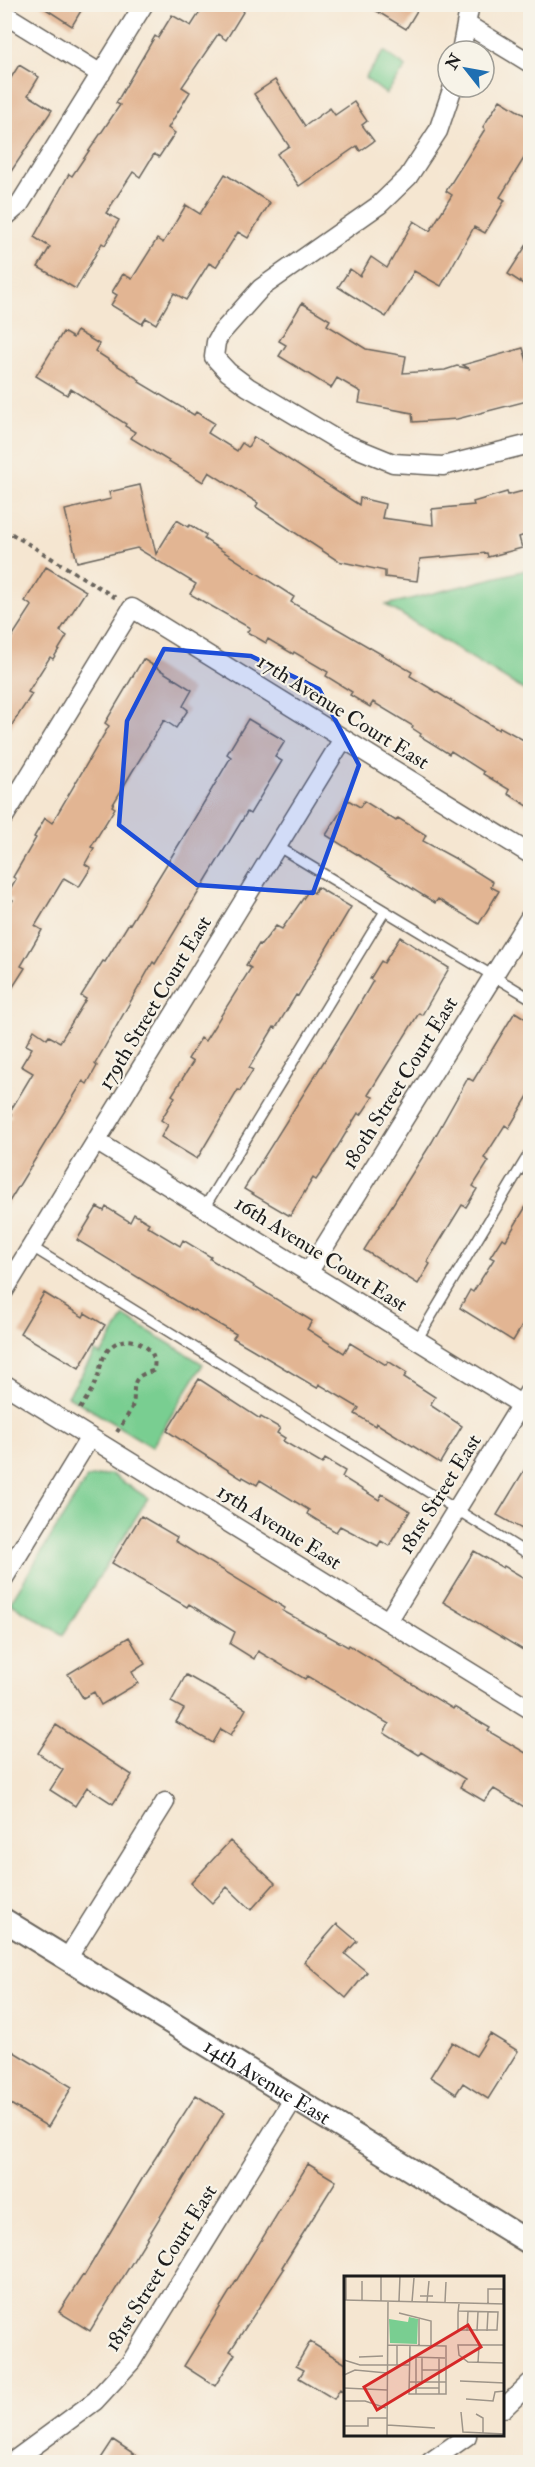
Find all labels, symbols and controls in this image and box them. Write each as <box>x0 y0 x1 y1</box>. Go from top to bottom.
north arrow <box>436 39 496 99</box>
text: N <box>441 50 467 74</box>
street label: 17th Avenue Court East <box>252 648 434 776</box>
street label: 179th Street Court East <box>92 911 218 1095</box>
street label: 180th Street Court East <box>336 991 464 1174</box>
street label: 16th Avenue Court East <box>230 1190 413 1318</box>
street label: 181st Street East <box>392 1429 488 1559</box>
street label: 15th Avenue East <box>212 1478 346 1576</box>
street label: 14th Avenue East <box>199 2032 336 2131</box>
street label: 181st Street Court East <box>99 2179 223 2356</box>
inset map <box>344 2276 505 2437</box>

